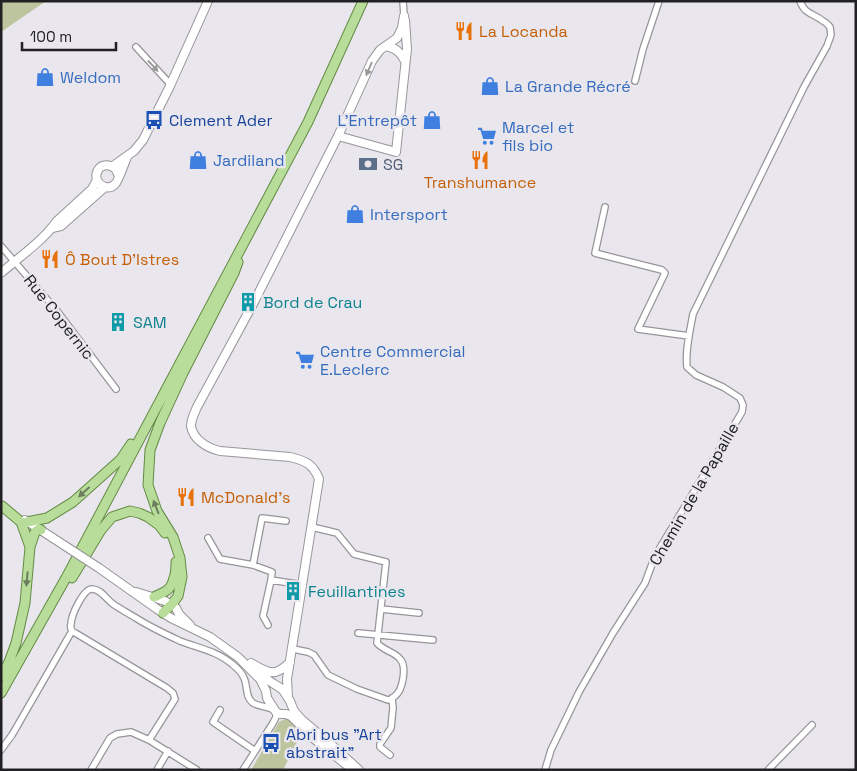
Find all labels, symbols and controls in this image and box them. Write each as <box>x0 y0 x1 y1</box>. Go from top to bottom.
scale bar <box>22 20 116 52</box>
restaurant icon: La Locanda <box>453 20 475 42</box>
place label: La Locanda <box>479 21 568 42</box>
text: 100 m <box>30 27 72 46</box>
one-way arrow <box>147 60 159 72</box>
one-way arrow <box>364 62 372 76</box>
shop icon: Weldom <box>34 66 56 88</box>
place label: Weldom <box>60 67 121 88</box>
shop icon: La Grande Récré <box>479 75 501 97</box>
place label: La Grande Récré <box>505 76 631 97</box>
bus stop icon: Clement Ader <box>143 109 165 131</box>
shop icon: L'Entrepôt <box>421 109 443 131</box>
place label: Clement Ader <box>169 110 273 131</box>
place label: L'Entrepôt <box>338 110 417 131</box>
place label: Marcel et fils bio <box>502 117 574 156</box>
supermarket icon: Marcel et fils bio <box>476 125 498 147</box>
shop icon: Jardiland <box>187 149 209 171</box>
restaurant icon: Transhumance <box>469 149 491 171</box>
place label: Jardiland <box>213 150 285 171</box>
bank icon: SG <box>357 153 379 175</box>
place label: SG <box>383 154 403 175</box>
place label: Transhumance <box>424 172 536 193</box>
shop icon: Intersport <box>344 203 366 225</box>
place label: Intersport <box>370 204 448 225</box>
restaurant icon: Ô Bout D'Istres <box>39 248 61 270</box>
place label: Ô Bout D'Istres <box>65 249 179 270</box>
street label: Rue Copernic <box>19 270 99 364</box>
building icon: Bord de Crau <box>237 291 259 313</box>
place label: Bord de Crau <box>263 292 362 313</box>
building icon: SAM <box>107 311 129 333</box>
place label: SAM <box>133 312 167 333</box>
place label: Centre Commercial E.Leclerc <box>320 341 466 380</box>
supermarket icon: Centre Commercial E.Leclerc <box>294 349 316 371</box>
street label: Chemin de la Papaille <box>644 419 744 569</box>
one-way arrow <box>79 486 91 498</box>
restaurant icon: McDonald's <box>175 486 197 508</box>
place label: McDonald's <box>201 487 291 508</box>
one-way arrow <box>152 499 160 514</box>
one-way arrow <box>23 572 31 588</box>
building icon: Feuillantines <box>282 580 304 602</box>
place label: Feuillantines <box>308 581 405 602</box>
place label: Abri bus "Art abstrait" <box>286 724 382 763</box>
bus stop icon: Abri bus "Art abstrait" <box>260 732 282 754</box>

